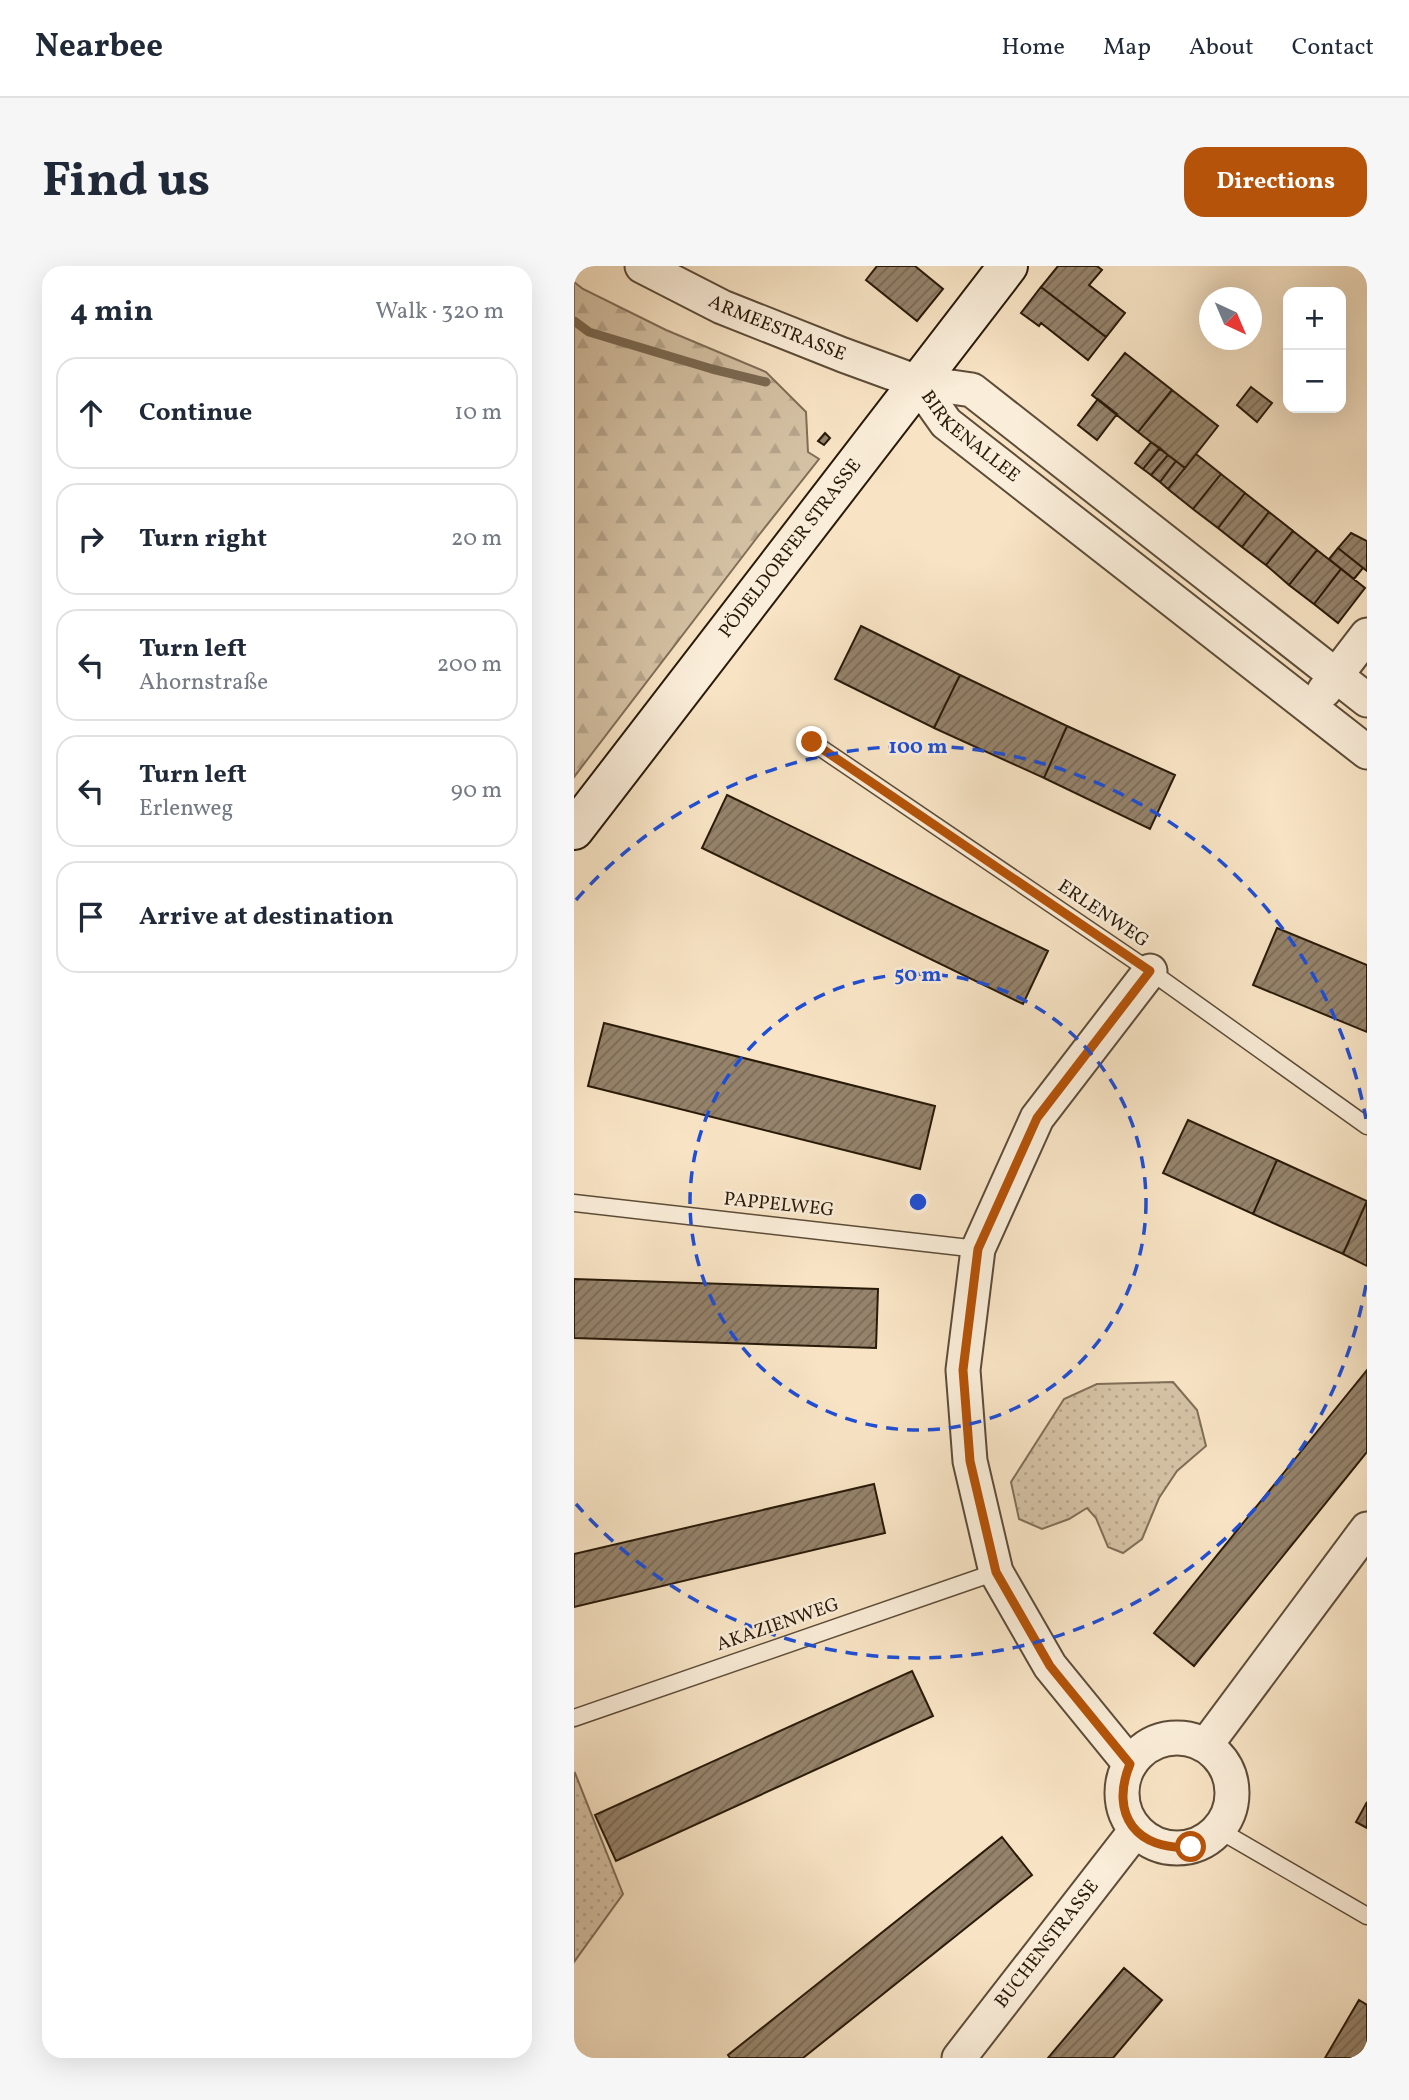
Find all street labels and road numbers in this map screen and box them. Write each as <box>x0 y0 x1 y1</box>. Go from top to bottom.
street label: ARMEESTRASSE <box>704 289 850 368</box>
street label: BIRKENALLEE <box>914 385 1025 489</box>
street label: PÖDELDORFER STRASSE <box>713 454 868 644</box>
street label: ERLENWEG <box>1052 874 1154 954</box>
street label: PAPPELWEG <box>723 1186 835 1224</box>
street label: AKAZIENWEG <box>713 1592 843 1658</box>
street label: BUCHENSTRASSE <box>989 1875 1105 2014</box>

